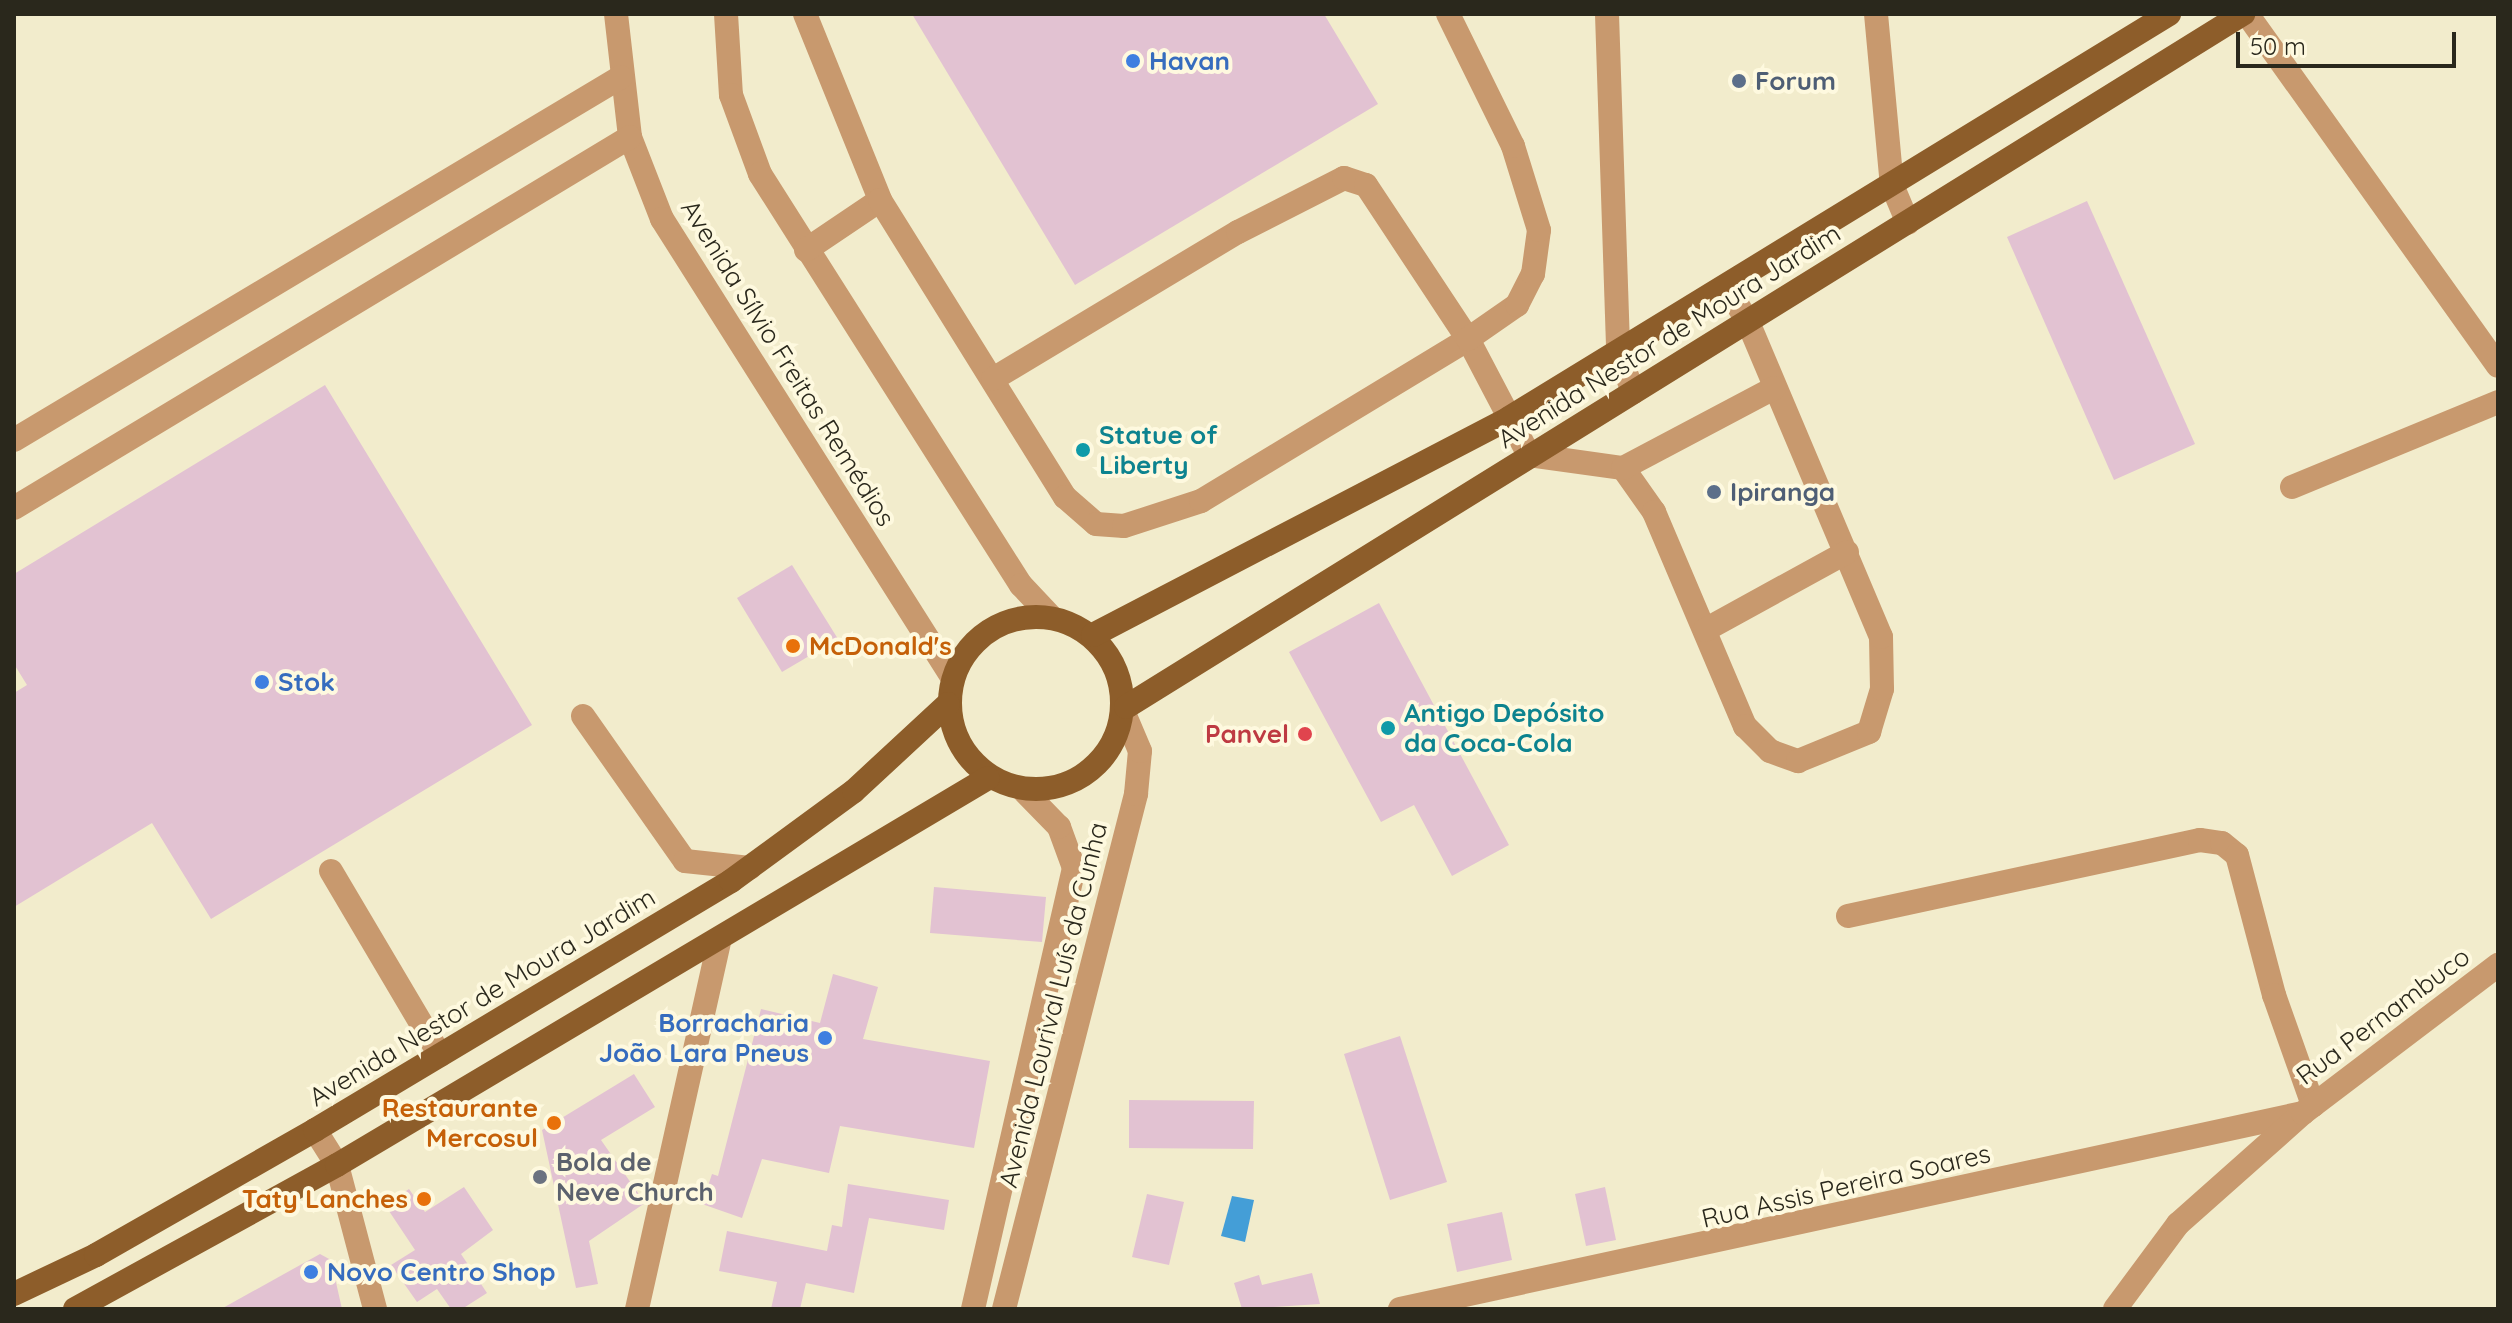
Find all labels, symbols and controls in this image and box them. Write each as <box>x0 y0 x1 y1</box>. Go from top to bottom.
scale bar <box>2240 16 2460 66</box>
text: 50 m <box>2250 31 2306 61</box>
place label: Havan <box>1149 45 1230 77</box>
marker: Havan <box>1124 52 1142 70</box>
place label: Forum <box>1755 65 1836 97</box>
marker: Forum <box>1730 72 1748 90</box>
street label: Avenida Sílvio Freitas Remédios <box>674 194 902 532</box>
street label: Avenida Nestor de Moura Jardim <box>1492 217 1846 455</box>
place label: Statue of Liberty <box>1099 419 1218 480</box>
marker: Statue of Liberty <box>1074 441 1092 459</box>
place label: Ipiranga <box>1730 476 1835 508</box>
marker: Ipiranga <box>1705 483 1723 501</box>
place label: McDonald's <box>809 630 952 662</box>
marker: McDonald's <box>784 637 802 655</box>
place label: Stok <box>278 666 335 698</box>
marker: Stok <box>253 673 271 691</box>
place label: Antigo Depósito da Coca-Cola <box>1404 697 1605 758</box>
place label: Panvel <box>1205 718 1289 750</box>
marker: Antigo Depósito da Coca-Cola <box>1379 719 1397 737</box>
marker: Panvel <box>1296 725 1314 743</box>
street label: Avenida Lourival Luís da Cunha <box>992 819 1114 1191</box>
street label: Avenida Nestor de Moura Jardim <box>303 881 661 1113</box>
street label: Rua Pernambuco <box>2290 941 2476 1091</box>
place label: Borracharia João Lara Pneus <box>599 1007 809 1068</box>
marker: Borracharia João Lara Pneus <box>816 1029 834 1047</box>
place label: Restaurante Mercosul <box>382 1092 538 1154</box>
marker: Restaurante Mercosul <box>545 1114 563 1132</box>
street label: Rua Assis Pereira Soares <box>1699 1138 1993 1234</box>
place label: Bola de Neve Church <box>556 1146 714 1208</box>
marker: Bola de Neve Church <box>531 1168 549 1186</box>
place label: Taty Lanches <box>242 1183 408 1215</box>
marker: Taty Lanches <box>415 1190 433 1208</box>
place label: Novo Centro Shop <box>327 1256 555 1288</box>
marker: Novo Centro Shop <box>302 1263 320 1281</box>

